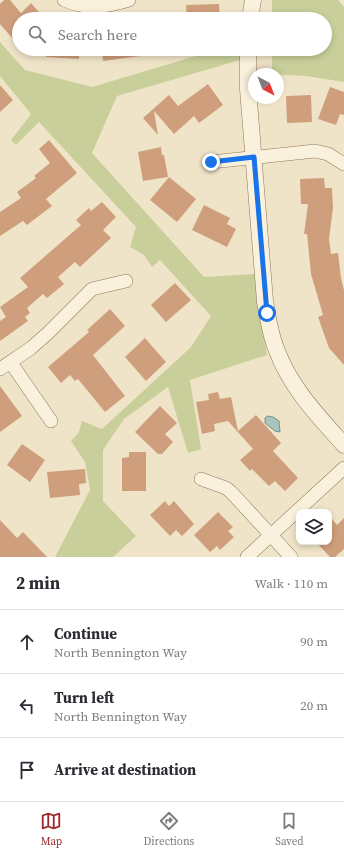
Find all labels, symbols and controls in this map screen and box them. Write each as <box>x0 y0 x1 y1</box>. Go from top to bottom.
search box <box>12 12 332 56</box>
icon: search <box>26 23 48 45</box>
text: Search here <box>58 24 137 45</box>
north arrow <box>248 68 284 104</box>
route end <box>202 153 220 171</box>
route start <box>258 304 276 322</box>
map controls <box>296 509 332 545</box>
button: layers <box>296 509 332 545</box>
text: 2 min <box>16 571 60 595</box>
text: Walk · 110 m <box>255 575 328 592</box>
text: Continue <box>54 623 117 644</box>
icon: ahead <box>16 631 38 653</box>
text: 90 m <box>300 633 328 650</box>
text: North Bennington Way <box>54 644 187 661</box>
text: Turn left <box>54 687 114 708</box>
icon: left <box>16 695 38 717</box>
text: 20 m <box>300 697 328 714</box>
text: North Bennington Way <box>54 708 187 725</box>
icon: arrive <box>16 759 38 781</box>
text: Arrive at destination <box>54 759 196 780</box>
tab: Map <box>40 810 62 849</box>
tab: Directions <box>143 810 194 849</box>
tab: Saved <box>275 810 304 849</box>

